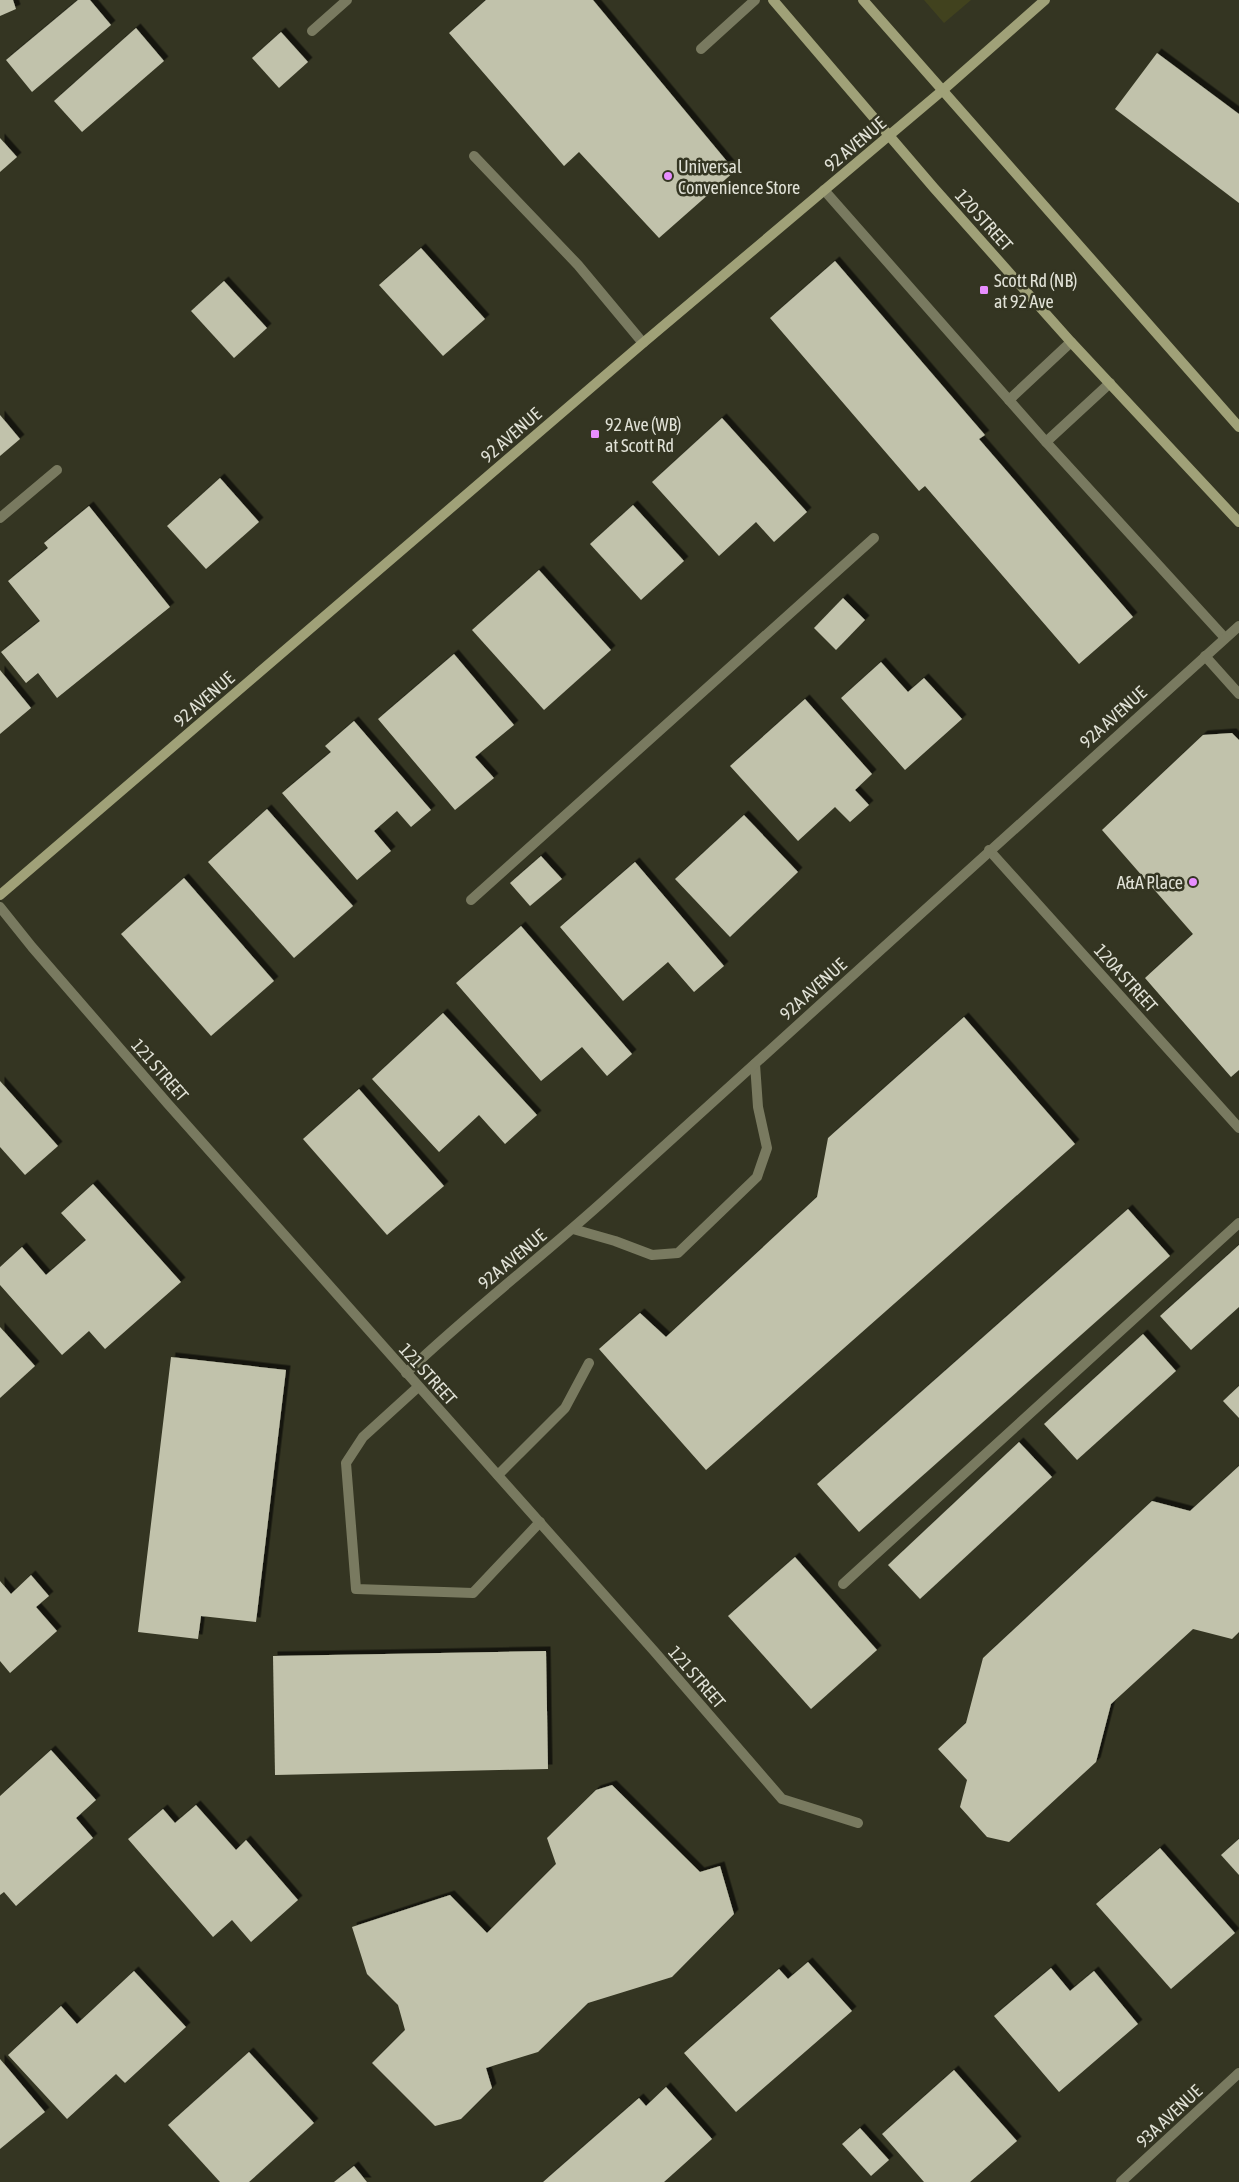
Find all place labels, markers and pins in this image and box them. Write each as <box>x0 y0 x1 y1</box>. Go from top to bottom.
place label: Universal Convenience Store <box>678 156 800 198</box>
marker: Universal Convenience Store <box>662 170 674 182</box>
place label: Scott Rd (NB) at 92 Ave <box>994 270 1077 312</box>
marker: Scott Rd (NB) at 92 Ave <box>978 284 990 296</box>
place label: 92 Ave (WB) at Scott Rd <box>605 414 681 456</box>
marker: 92 Ave (WB) at Scott Rd <box>589 428 601 440</box>
place label: A&A Place <box>1117 872 1183 893</box>
marker: A&A Place <box>1187 876 1199 888</box>

